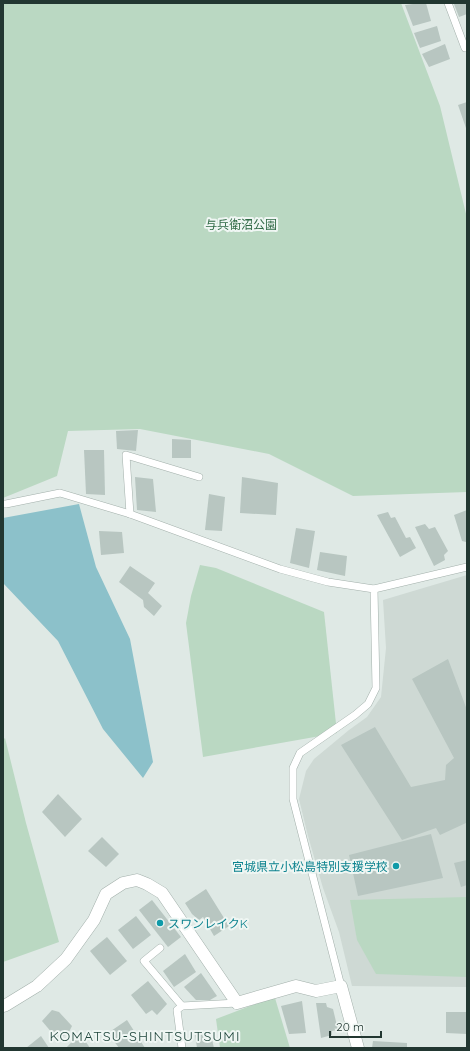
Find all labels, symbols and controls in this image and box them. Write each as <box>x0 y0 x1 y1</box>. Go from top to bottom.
park label: 与兵衛沼公園 <box>205 217 277 232</box>
place label: 宮城県立小松島特別支援学校 <box>232 859 388 874</box>
marker: 宮城県立小松島特別支援学校 <box>391 861 401 871</box>
place label: スワンレイクK <box>168 916 248 931</box>
marker: スワンレイクK <box>155 918 165 928</box>
scale bar <box>330 1013 381 1039</box>
text: 20 m <box>336 1019 364 1034</box>
district label: KOMATSU-SHINTSUTSUMI <box>50 1027 240 1045</box>

